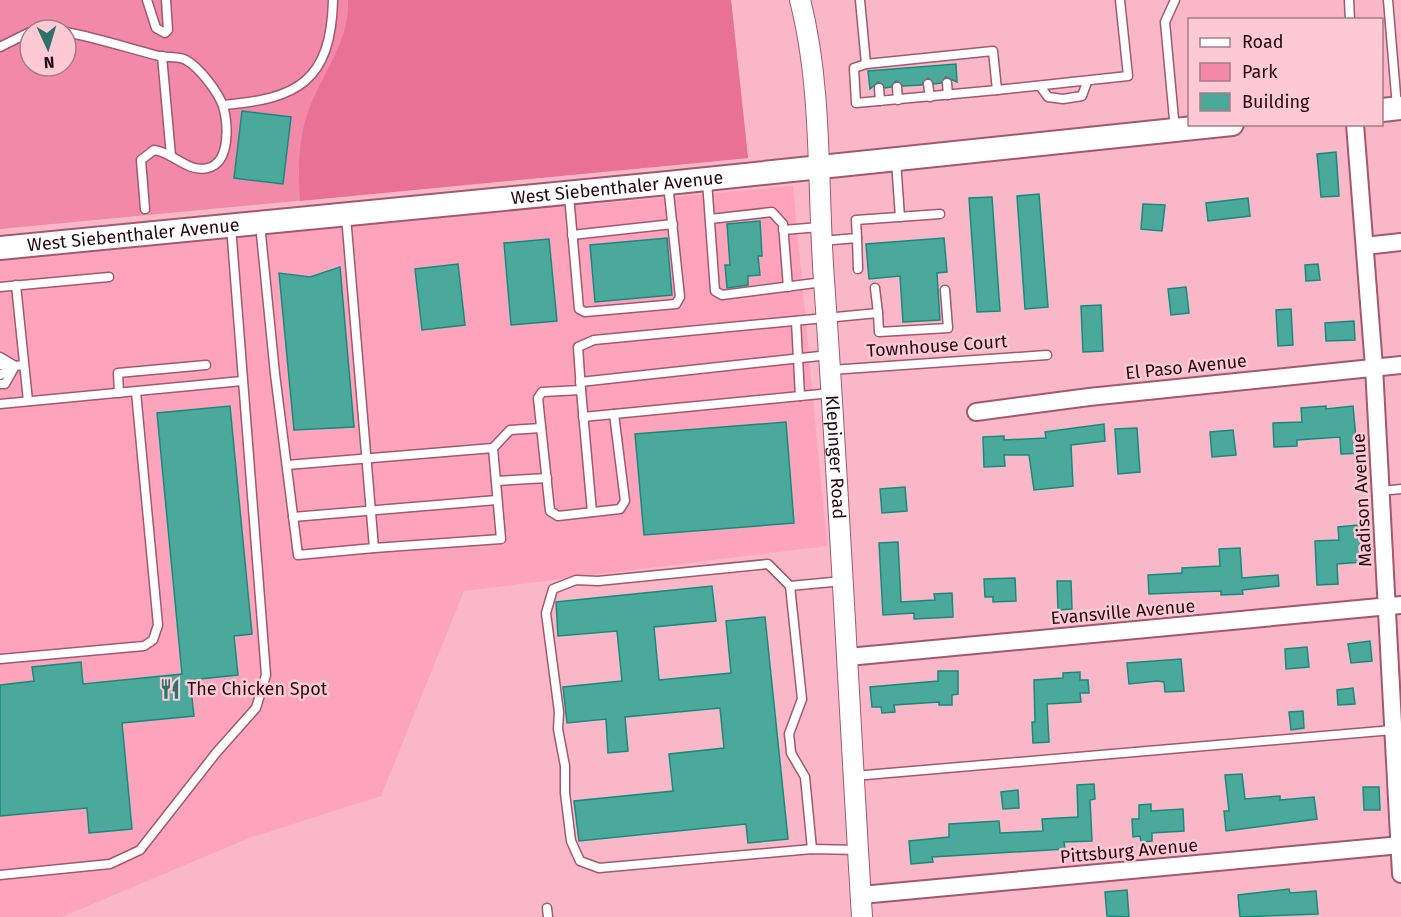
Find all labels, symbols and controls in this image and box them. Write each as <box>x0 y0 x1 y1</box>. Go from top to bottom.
north arrow <box>18 18 78 78</box>
legend <box>1188 18 1383 126</box>
text: Road <box>1242 31 1284 53</box>
text: N <box>43 53 55 72</box>
text: Park <box>1242 61 1278 83</box>
text: Building <box>1242 91 1310 113</box>
street label: West Siebenthaler Avenue <box>510 166 724 209</box>
street label: West Siebenthaler Avenue <box>26 214 241 256</box>
street label: Townhouse Court <box>866 330 1009 362</box>
street label: El Paso Avenue <box>1124 350 1248 384</box>
street label: Klepinger Road <box>821 394 850 520</box>
street label: Madison Avenue <box>1348 433 1376 567</box>
street label: Evansville Avenue <box>1050 595 1196 629</box>
restaurant icon: The Chicken Spot <box>158 677 182 701</box>
place label: The Chicken Spot <box>187 678 328 700</box>
street label: Pittsburg Avenue <box>1059 834 1199 868</box>

